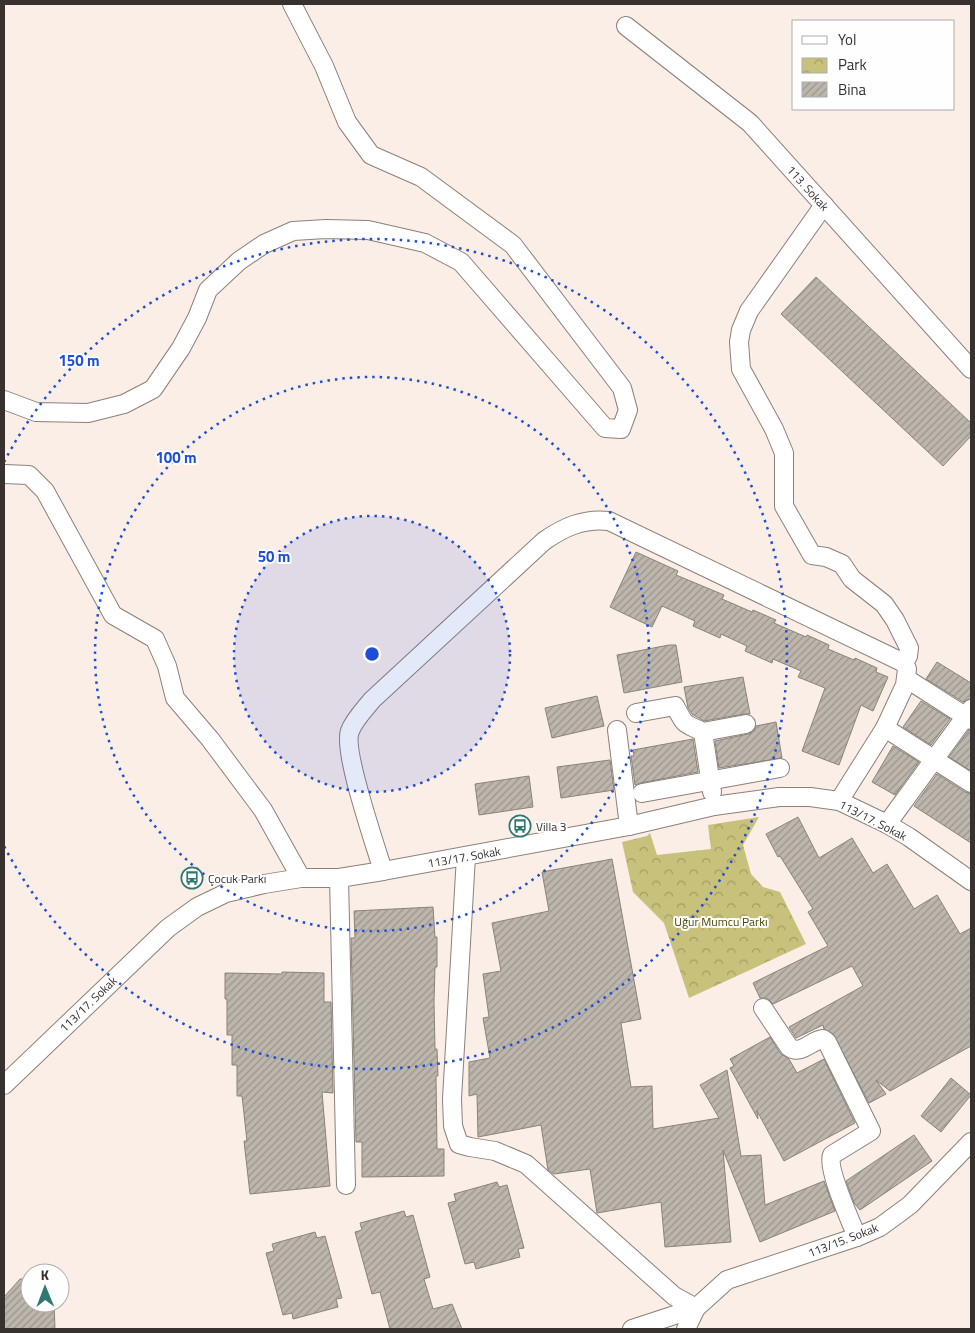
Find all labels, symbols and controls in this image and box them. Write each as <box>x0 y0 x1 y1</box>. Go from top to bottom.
legend <box>792 20 955 110</box>
text: Yol <box>838 28 856 51</box>
text: Park <box>838 53 867 76</box>
text: Bina <box>838 78 867 101</box>
street label: 113. Sokak <box>782 161 834 215</box>
text: 150 m <box>58 349 100 372</box>
text: 100 m <box>155 446 197 469</box>
text: 50 m <box>258 545 290 568</box>
centre of rings <box>363 645 381 663</box>
street label: 113/17. Sokak <box>836 795 911 845</box>
bus stop icon: Villa 3 <box>508 814 532 838</box>
place label: Villa 3 <box>536 817 567 836</box>
street label: 113/17. Sokak <box>426 841 502 873</box>
bus stop icon: Çocuk Parkı <box>180 866 204 890</box>
place label: Çocuk Parkı <box>208 869 266 888</box>
park label: Uğur Mumcu Parkı <box>674 912 768 931</box>
street label: 113/17. Sokak <box>55 971 121 1037</box>
street label: 113/15. Sokak <box>805 1218 881 1262</box>
north arrow <box>20 1263 70 1313</box>
text: K <box>40 1264 50 1285</box>

